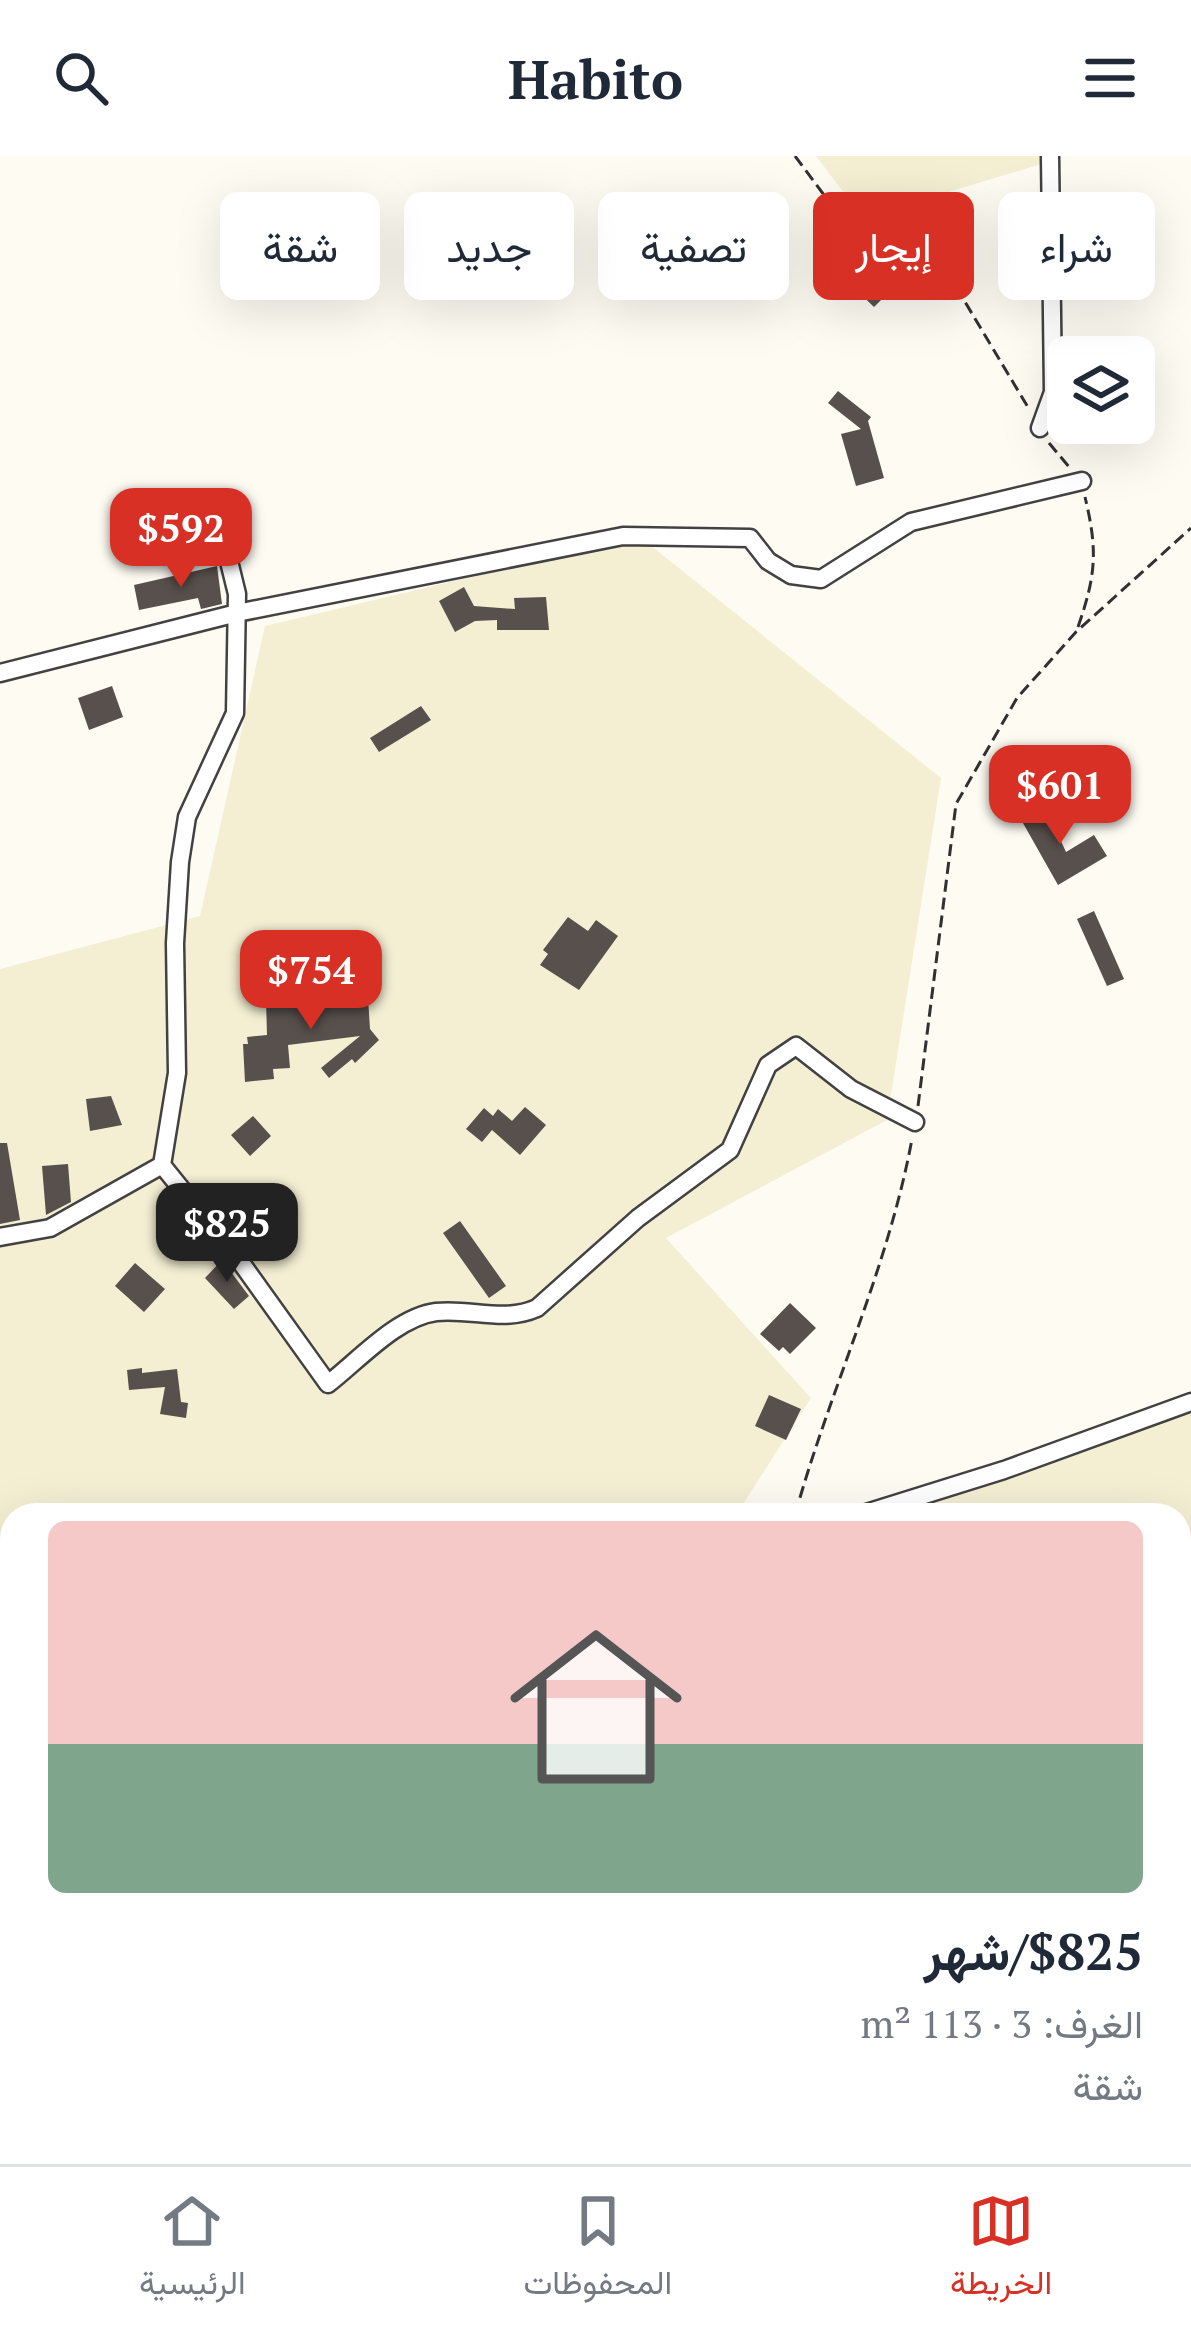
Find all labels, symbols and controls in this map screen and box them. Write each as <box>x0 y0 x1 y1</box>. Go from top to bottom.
text: Habito <box>508 43 683 114</box>
icon: search <box>48 45 114 111</box>
icon: menu <box>1077 45 1143 111</box>
chip: شقة <box>220 192 380 300</box>
chip: جديد <box>404 192 574 300</box>
chip: تصفية <box>598 192 789 300</box>
chip: إيجار <box>813 192 974 300</box>
chip: شراء <box>998 192 1155 300</box>
map controls <box>1047 336 1155 444</box>
button: layers <box>1047 336 1155 444</box>
pin: $592 <box>110 488 252 590</box>
text: $592 <box>137 501 225 553</box>
pin: $601 <box>989 745 1131 847</box>
text: $601 <box>1016 758 1104 810</box>
pin: $754 <box>240 930 382 1032</box>
text: $754 <box>267 943 355 995</box>
pin: $825 <box>156 1183 298 1285</box>
text: $825 <box>183 1196 271 1248</box>
icon: home <box>488 1599 704 1815</box>
text: $825/شهر <box>924 1917 1143 1985</box>
text: الغرف: 3 · 113 m² <box>861 1997 1143 2049</box>
text: شقة <box>1073 2059 1143 2111</box>
tab: الرئيسية <box>139 2188 246 2312</box>
tab: المحفوظات <box>523 2188 672 2312</box>
tab: الخريطة <box>950 2188 1052 2312</box>

